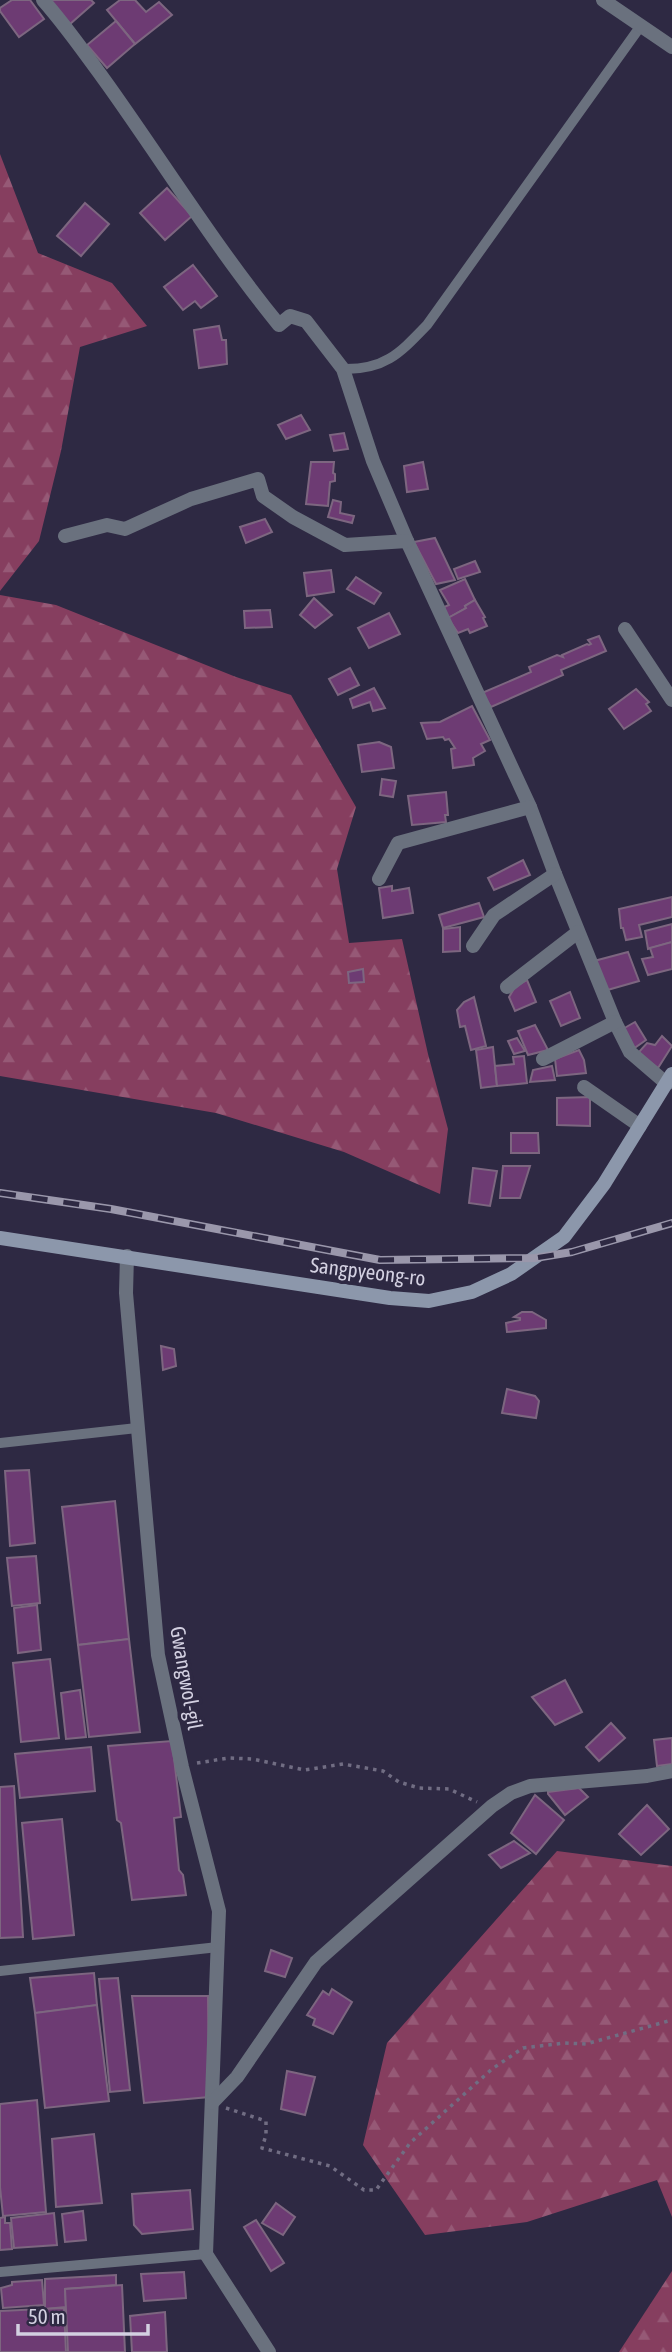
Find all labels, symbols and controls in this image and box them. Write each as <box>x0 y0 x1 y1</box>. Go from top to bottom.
street label: Sangpyeong-ro <box>309 1252 427 1290</box>
street label: Gwangwol-gil <box>166 1624 208 1732</box>
scale bar <box>18 2292 147 2336</box>
text: 50 m <box>28 2304 66 2328</box>

